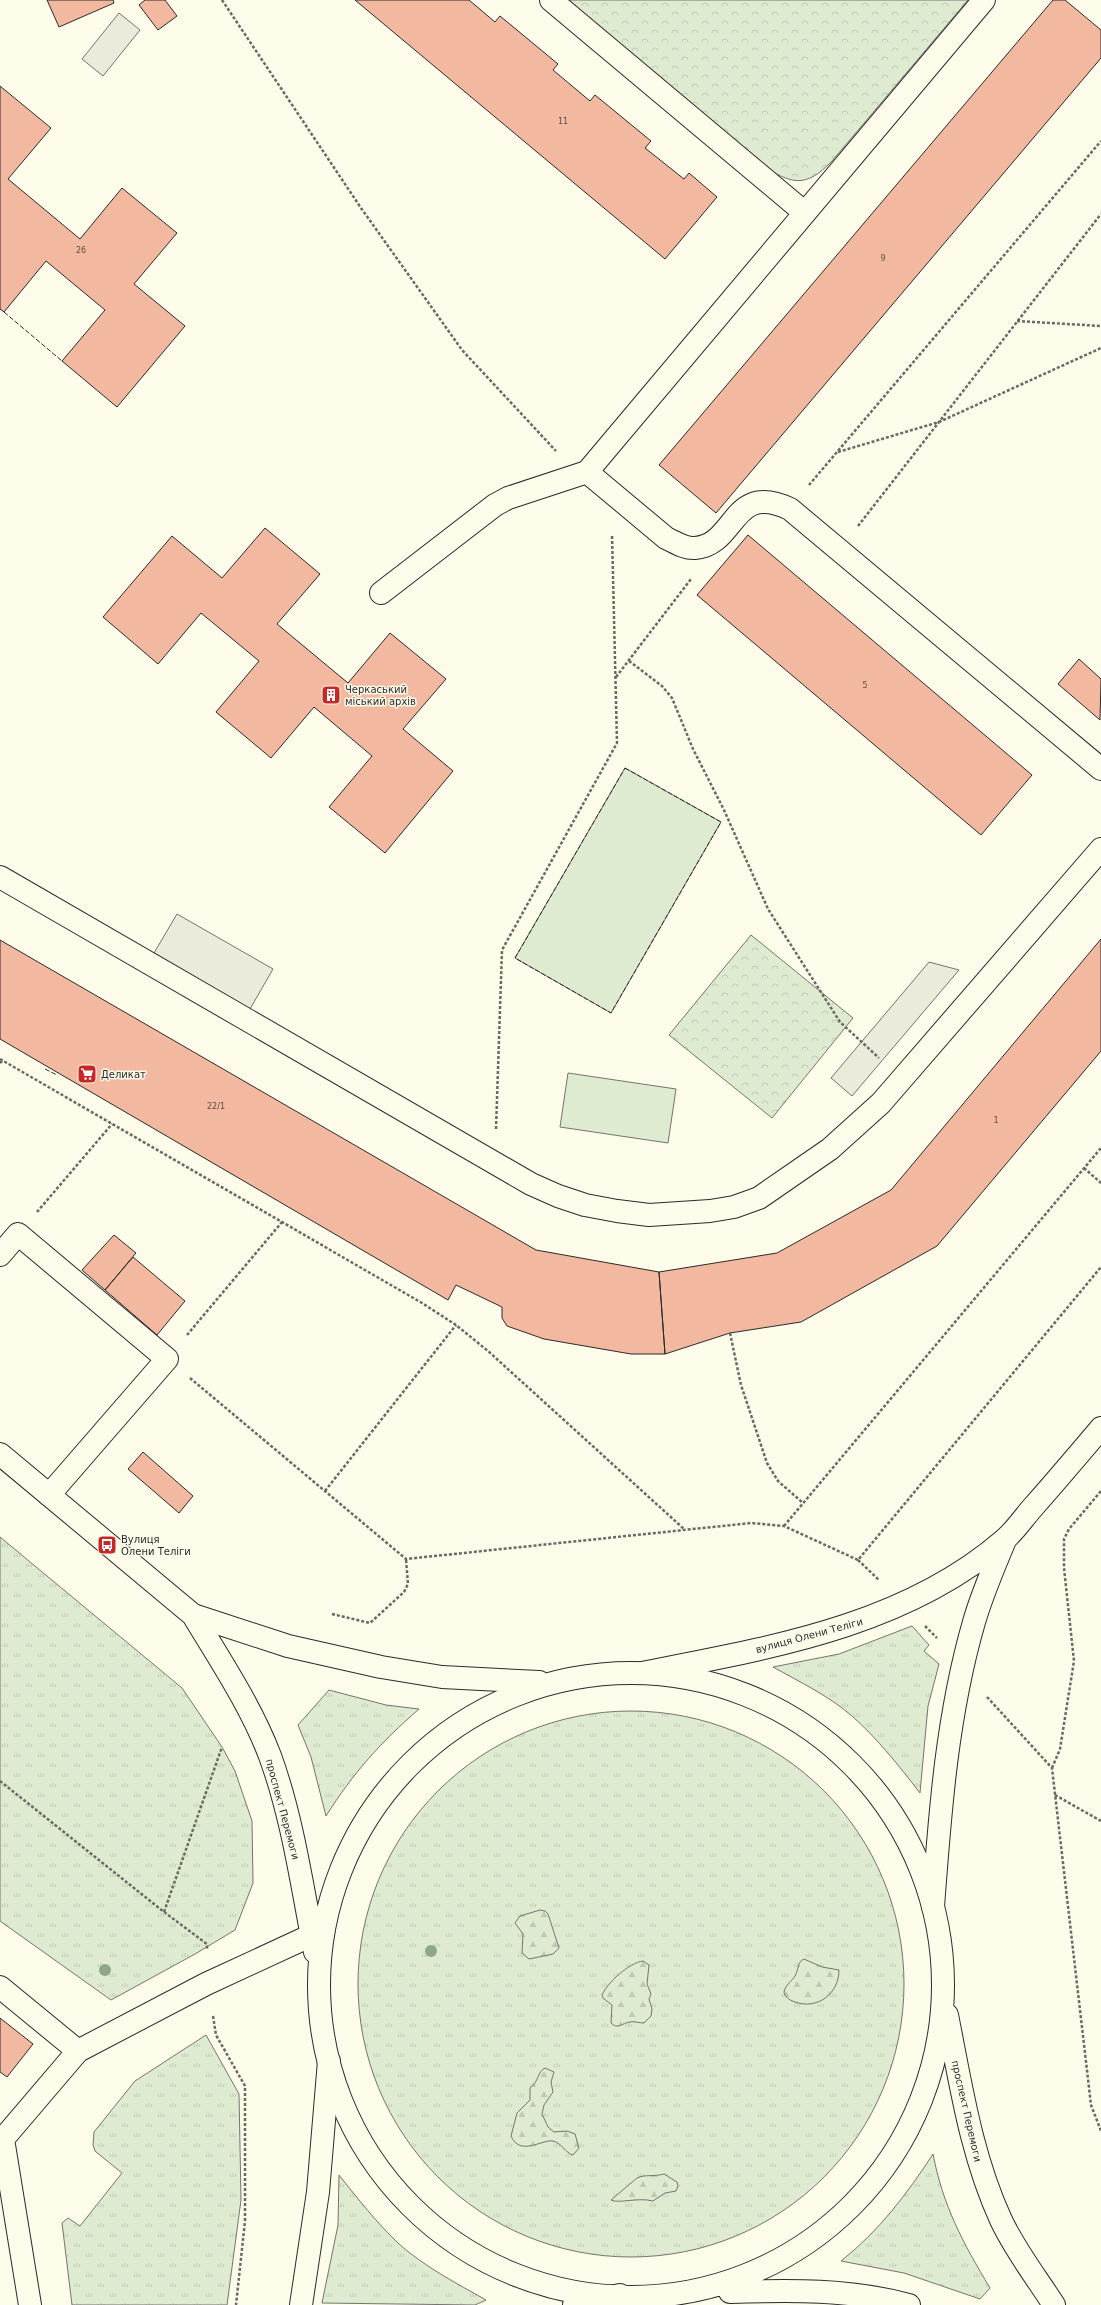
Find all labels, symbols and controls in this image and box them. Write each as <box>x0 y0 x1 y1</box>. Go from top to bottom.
house number: 11 <box>558 117 568 126</box>
house number: 26 <box>76 246 86 255</box>
house number: 9 <box>880 254 886 263</box>
house number: 5 <box>862 681 868 690</box>
building icon: Черкаський міський архів <box>320 684 342 706</box>
place label: Черкаський міський архів <box>345 684 416 707</box>
supermarket icon: Деликат <box>76 1063 98 1085</box>
place label: Деликат <box>101 1069 146 1080</box>
house number: 22/1 <box>207 1102 225 1111</box>
house number: 1 <box>993 1116 999 1125</box>
bus stop icon: Вулиця Олени Теліги <box>96 1534 118 1556</box>
place label: Вулиця Олени Теліги <box>121 1534 191 1557</box>
street label: вулиця Олени Теліги <box>754 1616 864 1655</box>
street label: проспект Перемоги <box>264 1758 301 1861</box>
street label: проспект Перемоги <box>949 2059 984 2163</box>

